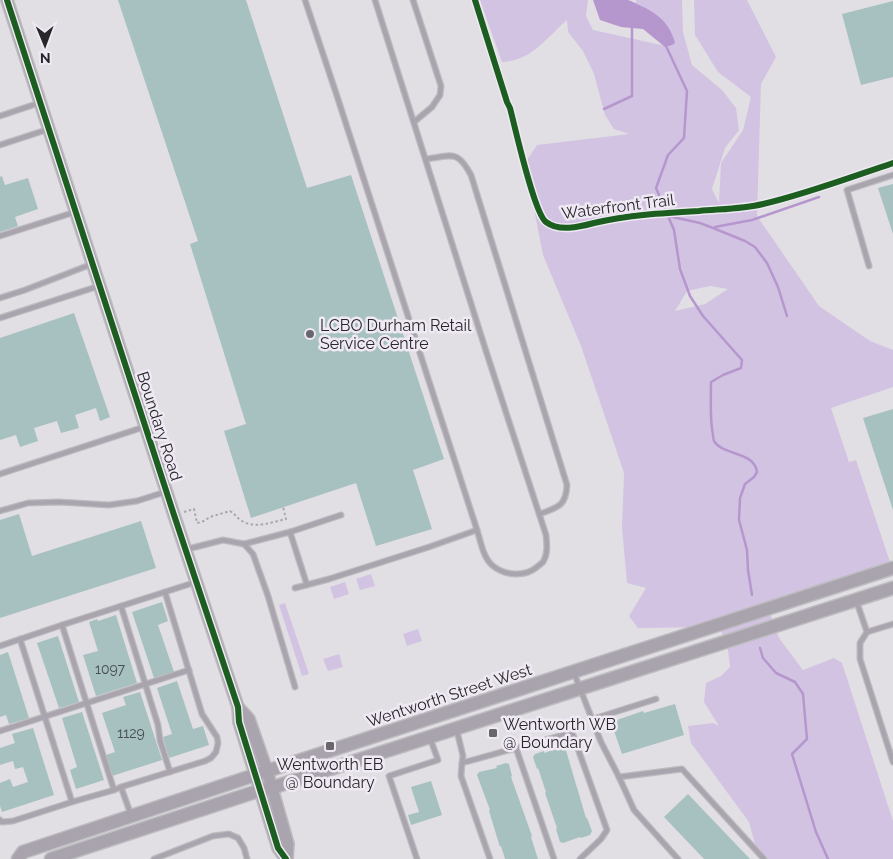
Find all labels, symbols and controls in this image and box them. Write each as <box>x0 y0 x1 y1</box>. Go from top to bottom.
north arrow <box>20 20 70 70</box>
text: N <box>40 50 51 66</box>
street label: Waterfront Trail <box>561 190 676 223</box>
place label: LCBO Durham Retail Service Centre <box>320 316 472 353</box>
marker: LCBO Durham Retail Service Centre <box>304 328 316 340</box>
street label: Boundary Road <box>133 369 186 483</box>
street label: Wentworth Street West <box>364 660 535 731</box>
house number: 1097 <box>95 661 126 677</box>
place label: Wentworth WB @ Boundary <box>503 715 616 752</box>
house number: 1129 <box>117 725 145 741</box>
marker: Wentworth WB @ Boundary <box>487 727 499 739</box>
marker: Wentworth EB @ Boundary <box>324 740 336 752</box>
place label: Wentworth EB @ Boundary <box>277 755 383 792</box>

